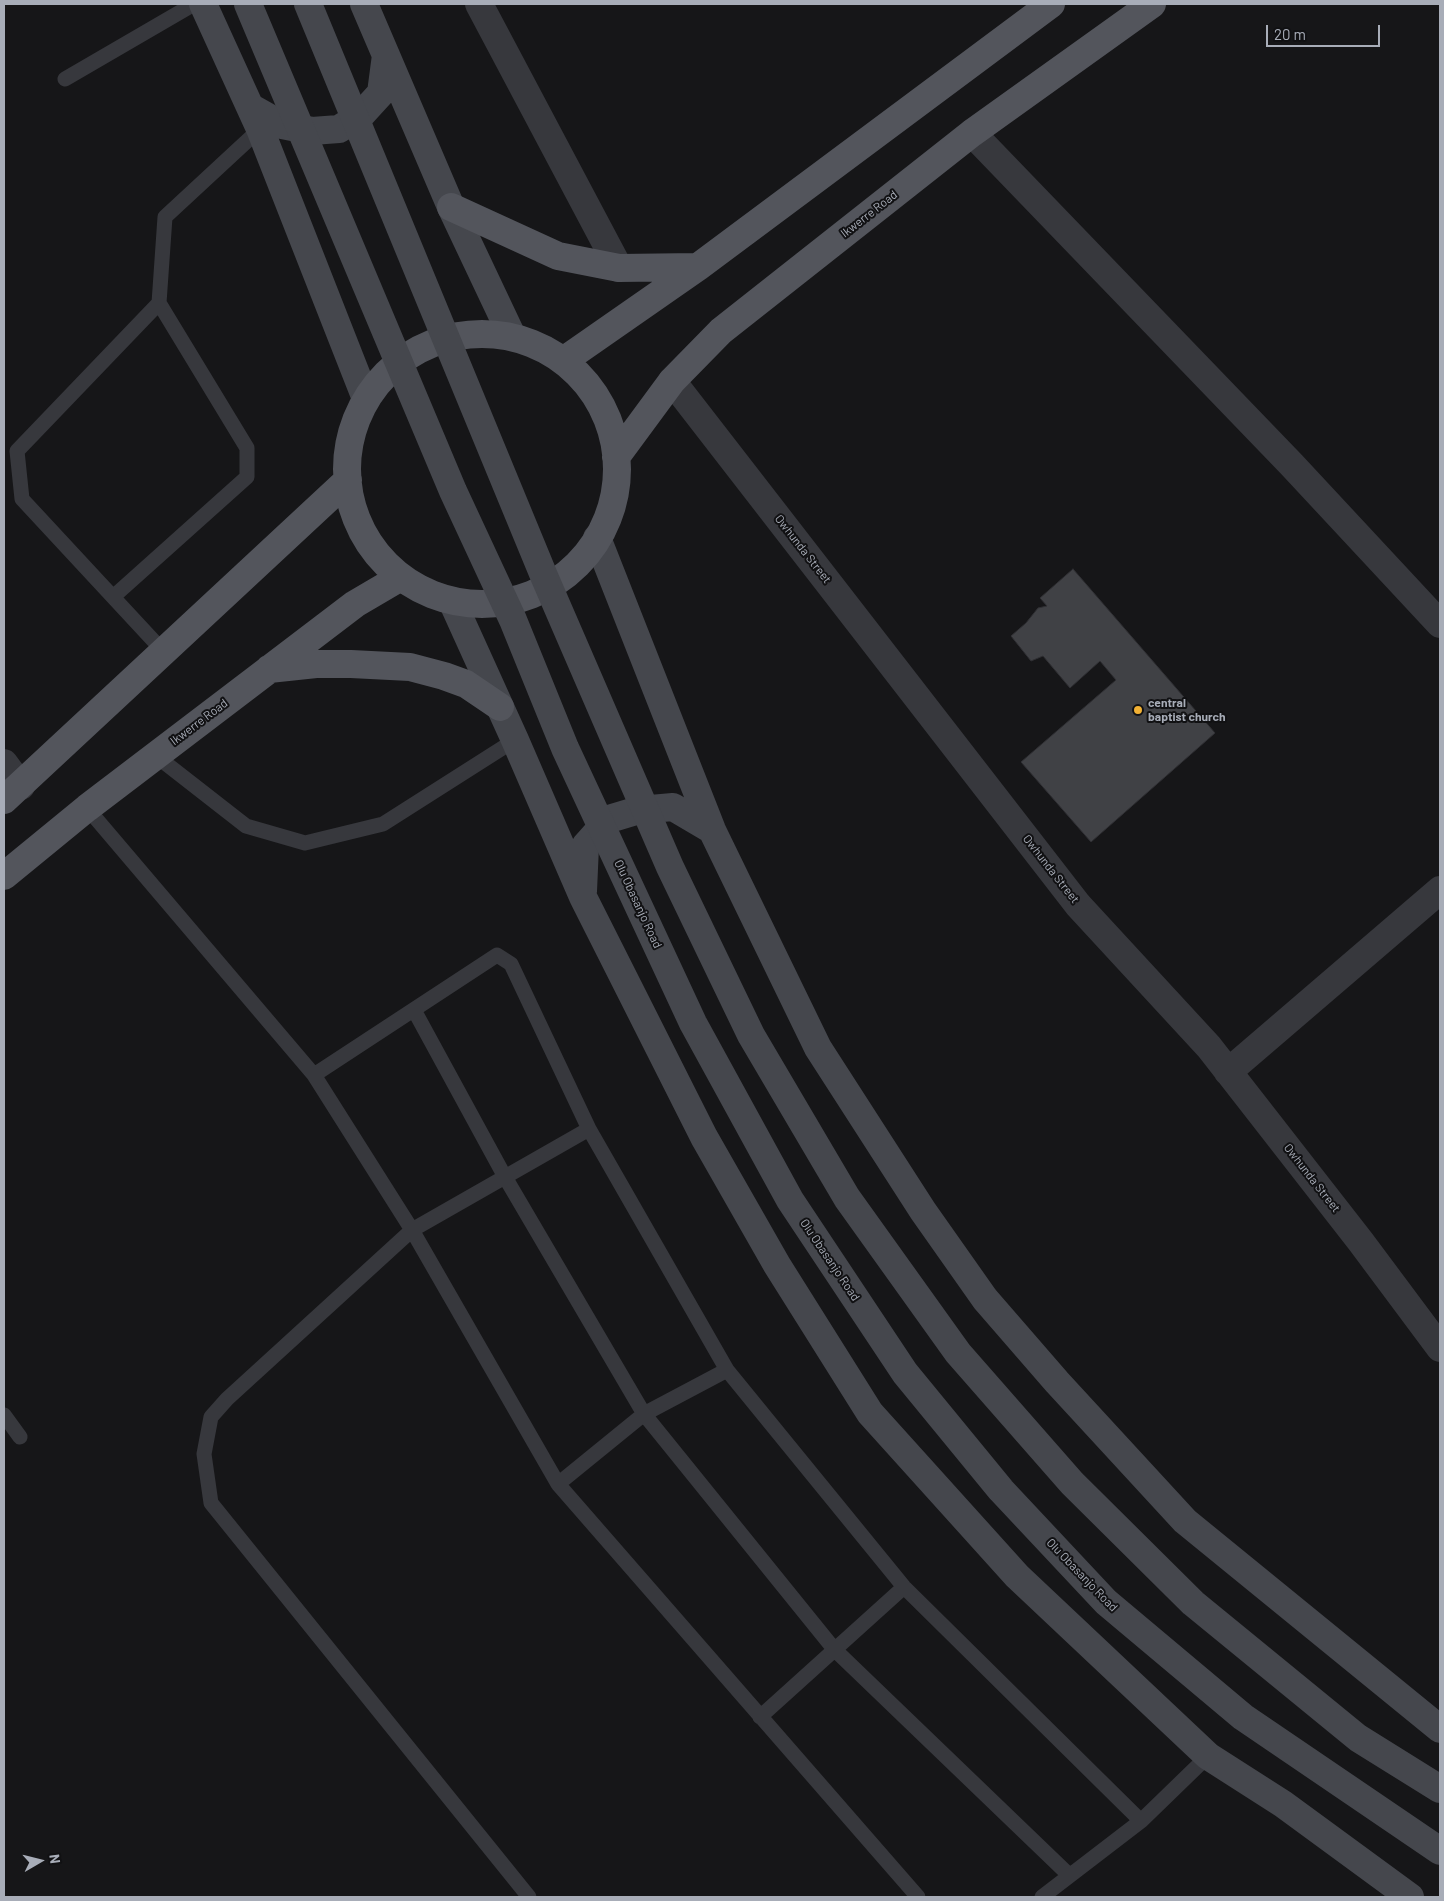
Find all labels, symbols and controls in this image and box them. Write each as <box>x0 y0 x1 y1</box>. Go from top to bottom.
scale bar <box>1269 15 1383 47</box>
text: 20 m <box>1274 25 1306 43</box>
street label: Ikwerre Road <box>838 187 900 241</box>
street label: Owhunda Street <box>772 512 834 586</box>
street label: Ikwerre Road <box>168 696 230 748</box>
place label: central baptist church <box>1148 696 1226 724</box>
marker: central baptist church <box>1132 704 1144 716</box>
street label: Owhunda Street <box>1020 832 1082 906</box>
street label: Olu Obasanjo Road <box>611 857 665 951</box>
street label: Owhunda Street <box>1281 1141 1343 1215</box>
street label: Olu Obasanjo Road <box>797 1216 863 1304</box>
street label: Olu Obasanjo Road <box>1043 1535 1121 1615</box>
north arrow <box>15 1836 65 1886</box>
text: N <box>46 1853 64 1865</box>

